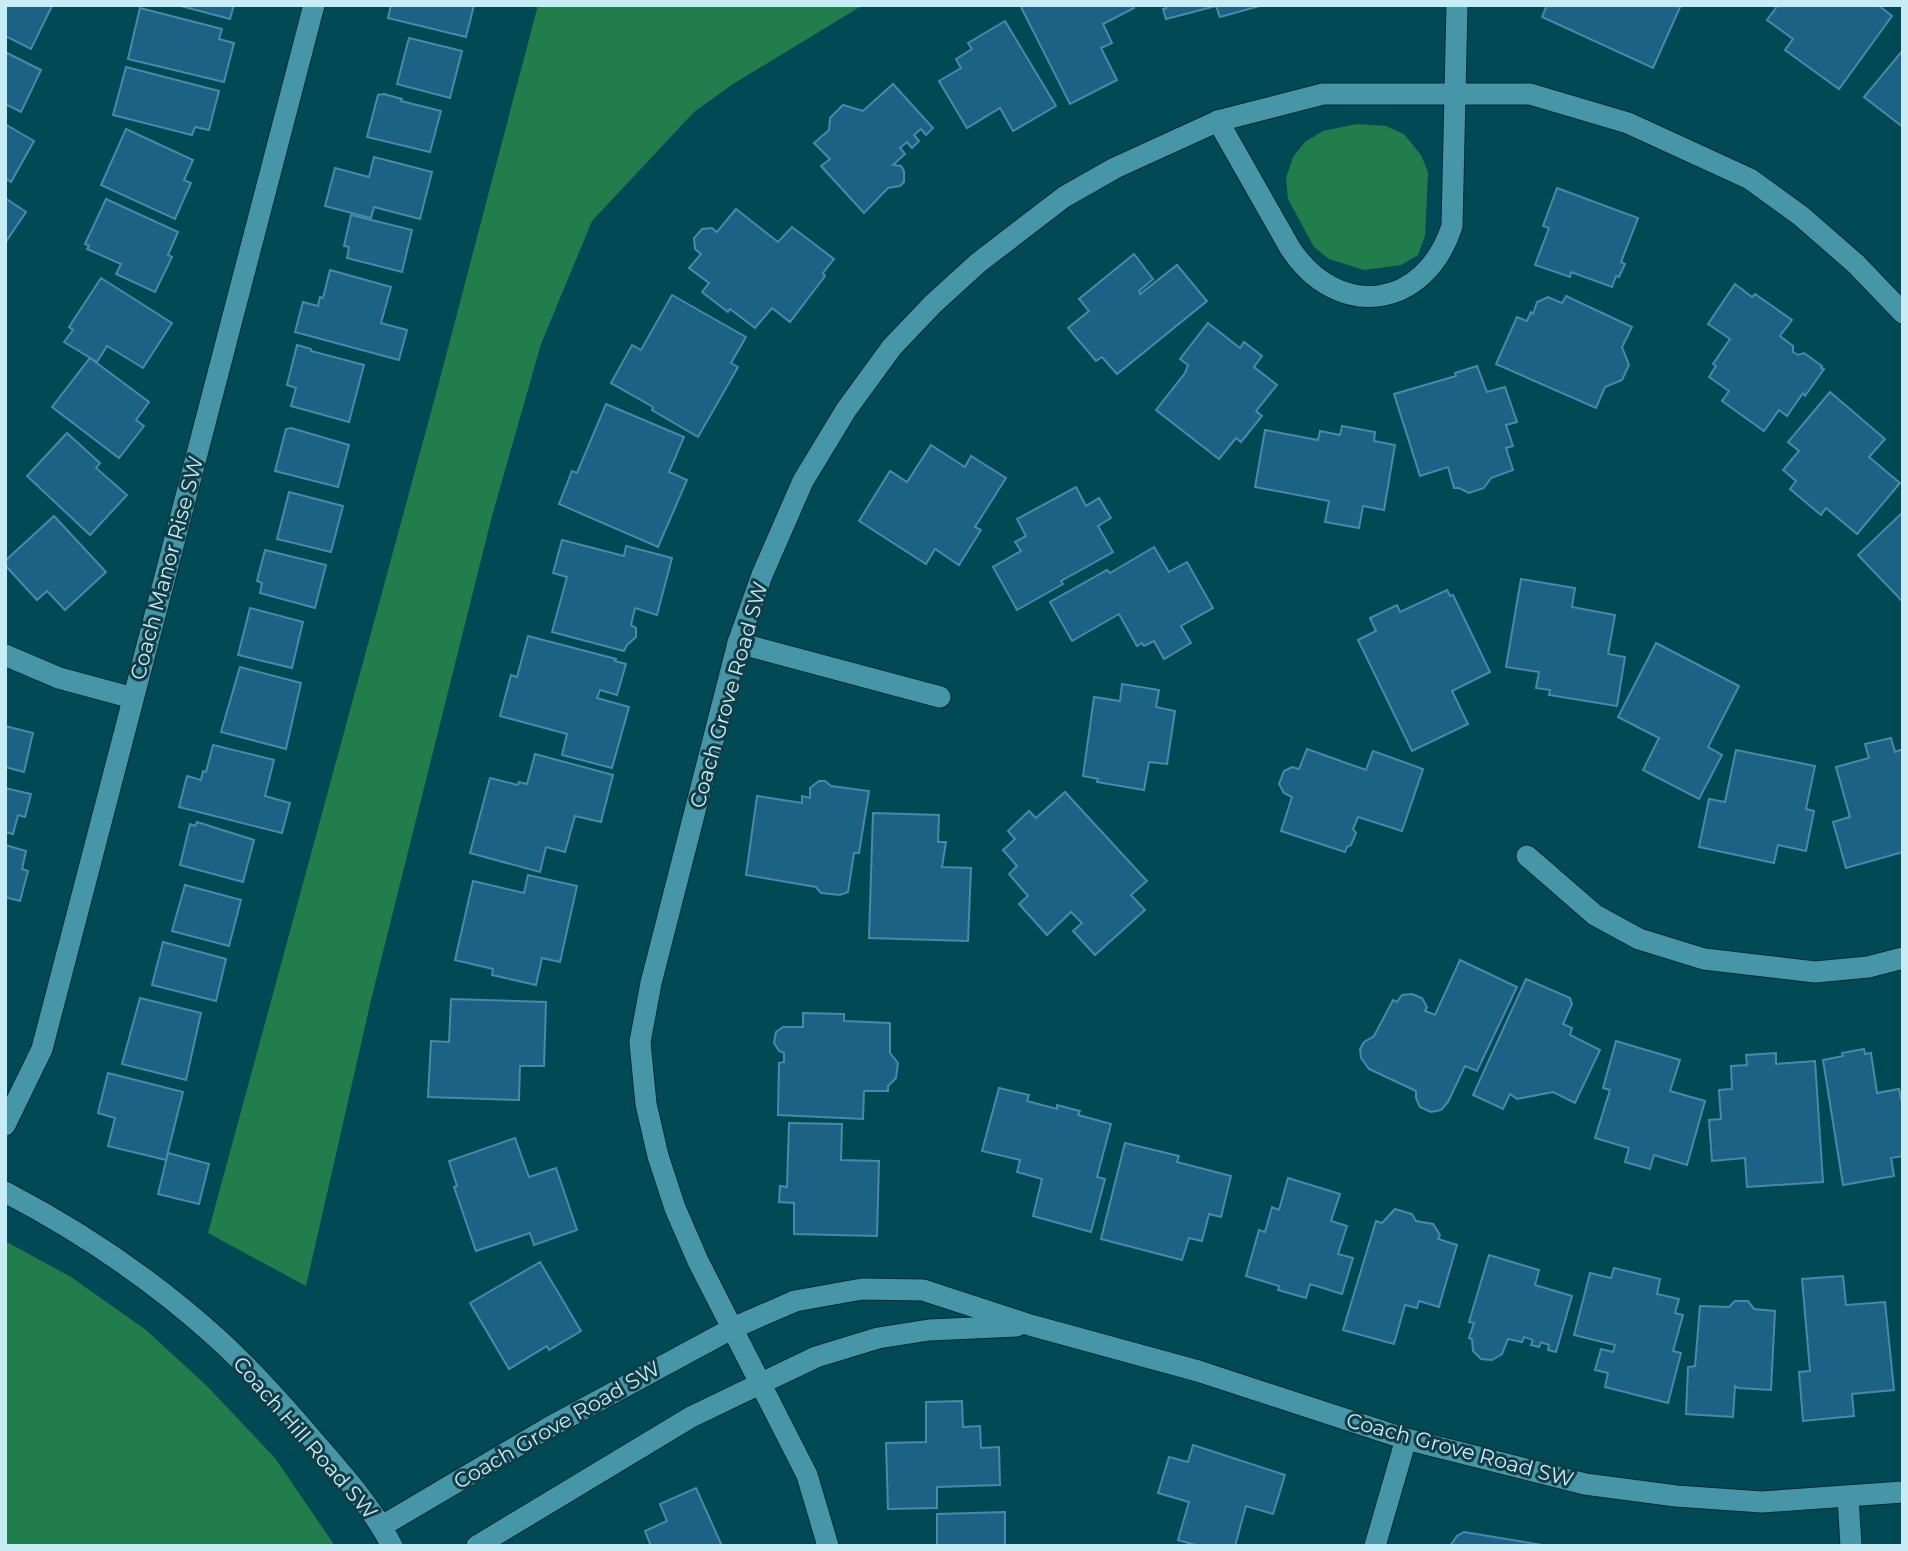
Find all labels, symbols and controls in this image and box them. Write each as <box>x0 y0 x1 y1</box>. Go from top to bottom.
street label: Coach Manor Rise SW <box>125 453 208 682</box>
street label: Coach Grove Road SW <box>684 579 773 811</box>
street label: Coach Hill Road SW <box>228 1351 383 1524</box>
street label: Coach Grove Road SW <box>449 1355 665 1494</box>
street label: Coach Grove Road SW <box>1344 1407 1577 1492</box>

